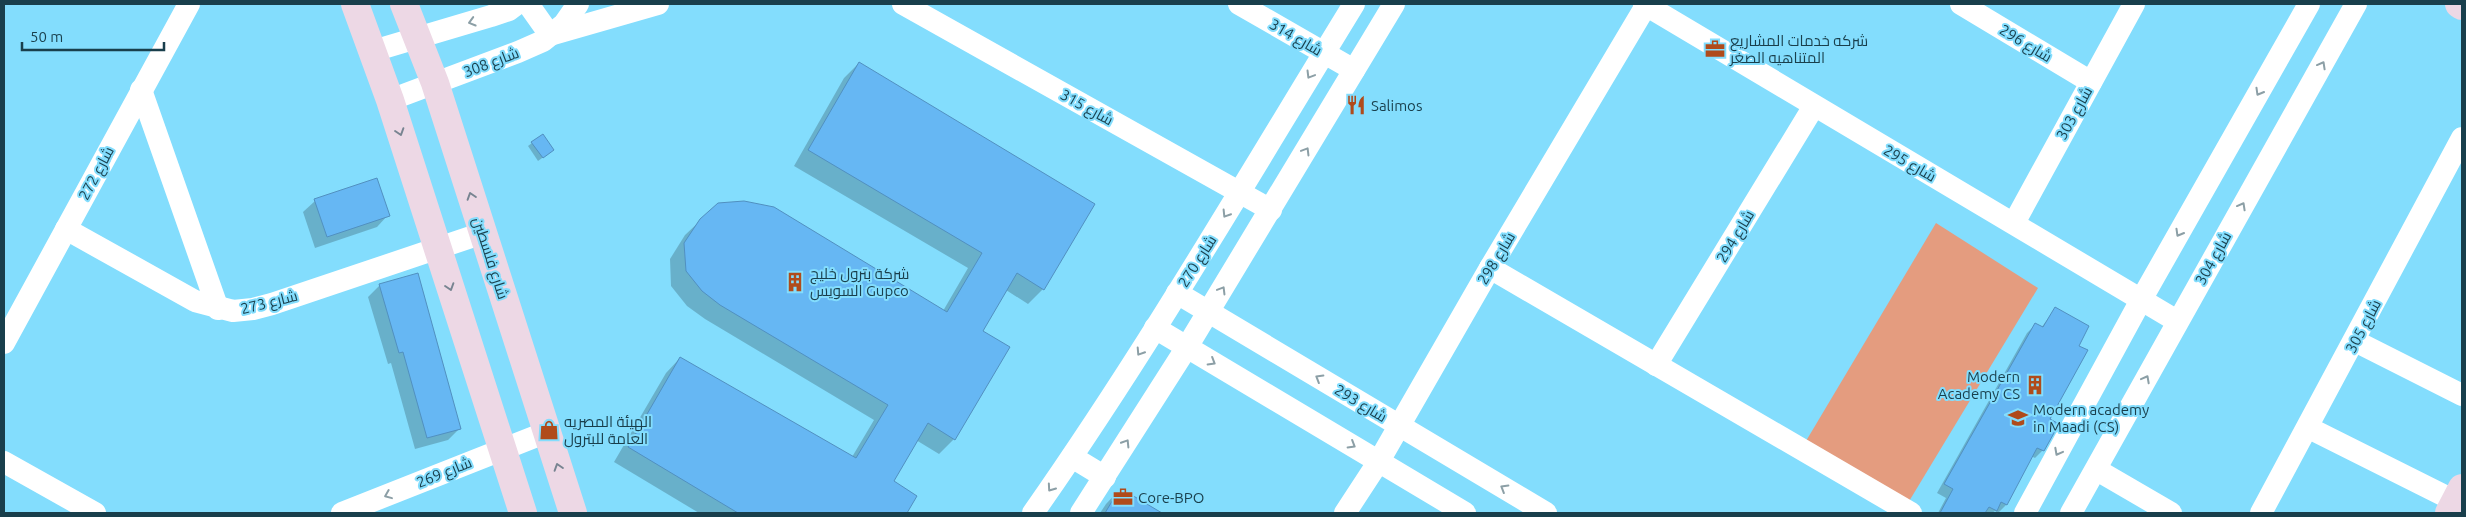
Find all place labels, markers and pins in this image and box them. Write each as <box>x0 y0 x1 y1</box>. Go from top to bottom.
place label: شركه خدمات المشاريع المتناهيه الصغر <box>1729 32 1868 67</box>
office icon: شركه خدمات المشاريع المتناهيه الصغر <box>1704 38 1726 60</box>
restaurant icon: Salimos <box>1345 94 1367 116</box>
place label: Salimos <box>1371 97 1422 114</box>
place label: شركة بترول خليج السويس Gupco <box>810 265 909 301</box>
building icon: شركة بترول خليج السويس Gupco <box>784 271 806 293</box>
place label: Modern Academy CS <box>1938 368 2020 402</box>
building icon: Modern Academy CS <box>2024 374 2046 396</box>
place label: Modern academy in Maadi (CS) <box>2033 401 2149 435</box>
school or university icon: Modern academy in Maadi (CS) <box>2007 407 2029 429</box>
place label: الهيئة المصريه العامة للبترول <box>564 413 652 448</box>
shop icon: الهيئة المصريه العامة للبترول <box>538 419 560 441</box>
office icon: Core-BPO <box>1112 486 1134 508</box>
place label: Core-BPO <box>1138 489 1204 506</box>

